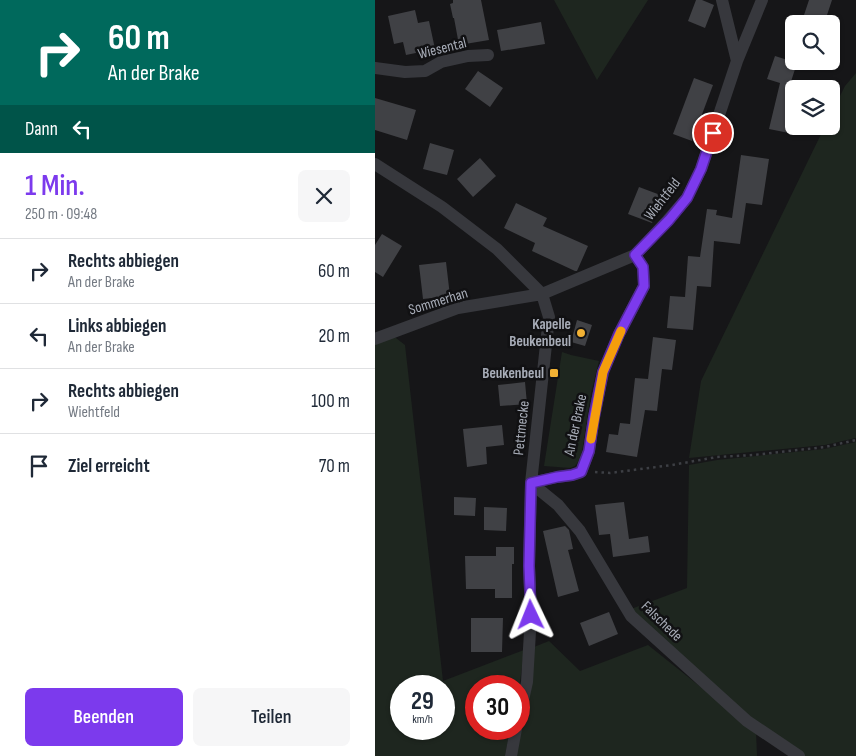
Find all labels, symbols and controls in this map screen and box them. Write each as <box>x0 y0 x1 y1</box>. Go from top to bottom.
map controls <box>785 15 840 135</box>
button: search <box>785 15 840 70</box>
text: 60 m <box>108 17 170 60</box>
icon: right <box>25 20 90 85</box>
street label: Wiesental <box>416 33 468 64</box>
text: An der Brake <box>108 60 200 87</box>
button: layers <box>785 80 840 135</box>
pin <box>692 112 734 154</box>
icon: left <box>68 115 96 143</box>
text: Dann <box>25 118 58 141</box>
icon: arrive <box>699 119 727 147</box>
text: 1 Min. <box>25 168 85 204</box>
button: close <box>298 170 350 222</box>
street label: Wiehtfeld <box>640 174 685 224</box>
text: 250 m · 09:48 <box>25 205 97 224</box>
text: Rechts abbiegen <box>68 250 179 273</box>
icon: right <box>25 257 53 285</box>
text: 60 m <box>318 260 350 283</box>
text: An der Brake <box>68 273 135 292</box>
street label: Sommerhan <box>406 283 470 319</box>
text: Links abbiegen <box>68 315 166 338</box>
place label: Kapelle Beukenbeul <box>509 315 571 351</box>
icon: left <box>25 322 53 350</box>
text: 20 m <box>318 325 350 348</box>
marker: Kapelle Beukenbeul <box>575 327 587 339</box>
text: An der Brake <box>68 338 135 357</box>
place label: Beukenbeul <box>482 364 544 383</box>
marker: Beukenbeul <box>548 367 560 379</box>
text: Rechts abbiegen <box>68 380 179 403</box>
icon: right <box>25 387 53 415</box>
text: 100 m <box>311 390 350 413</box>
street label: An der Brake <box>559 393 591 459</box>
street label: Pettmecke <box>509 400 534 456</box>
text: Wiehtfeld <box>68 403 120 422</box>
icon: arrive <box>25 452 53 480</box>
text: Ziel erreicht <box>68 455 150 478</box>
text: 70 m <box>319 455 350 478</box>
position arrow <box>504 588 556 640</box>
street label: Falschede <box>637 597 686 646</box>
speed limit sign: 30 <box>465 675 530 740</box>
text: 29 <box>411 686 434 717</box>
button: Beenden <box>25 688 183 746</box>
button: Teilen <box>193 688 350 746</box>
text: km/h <box>412 712 433 727</box>

